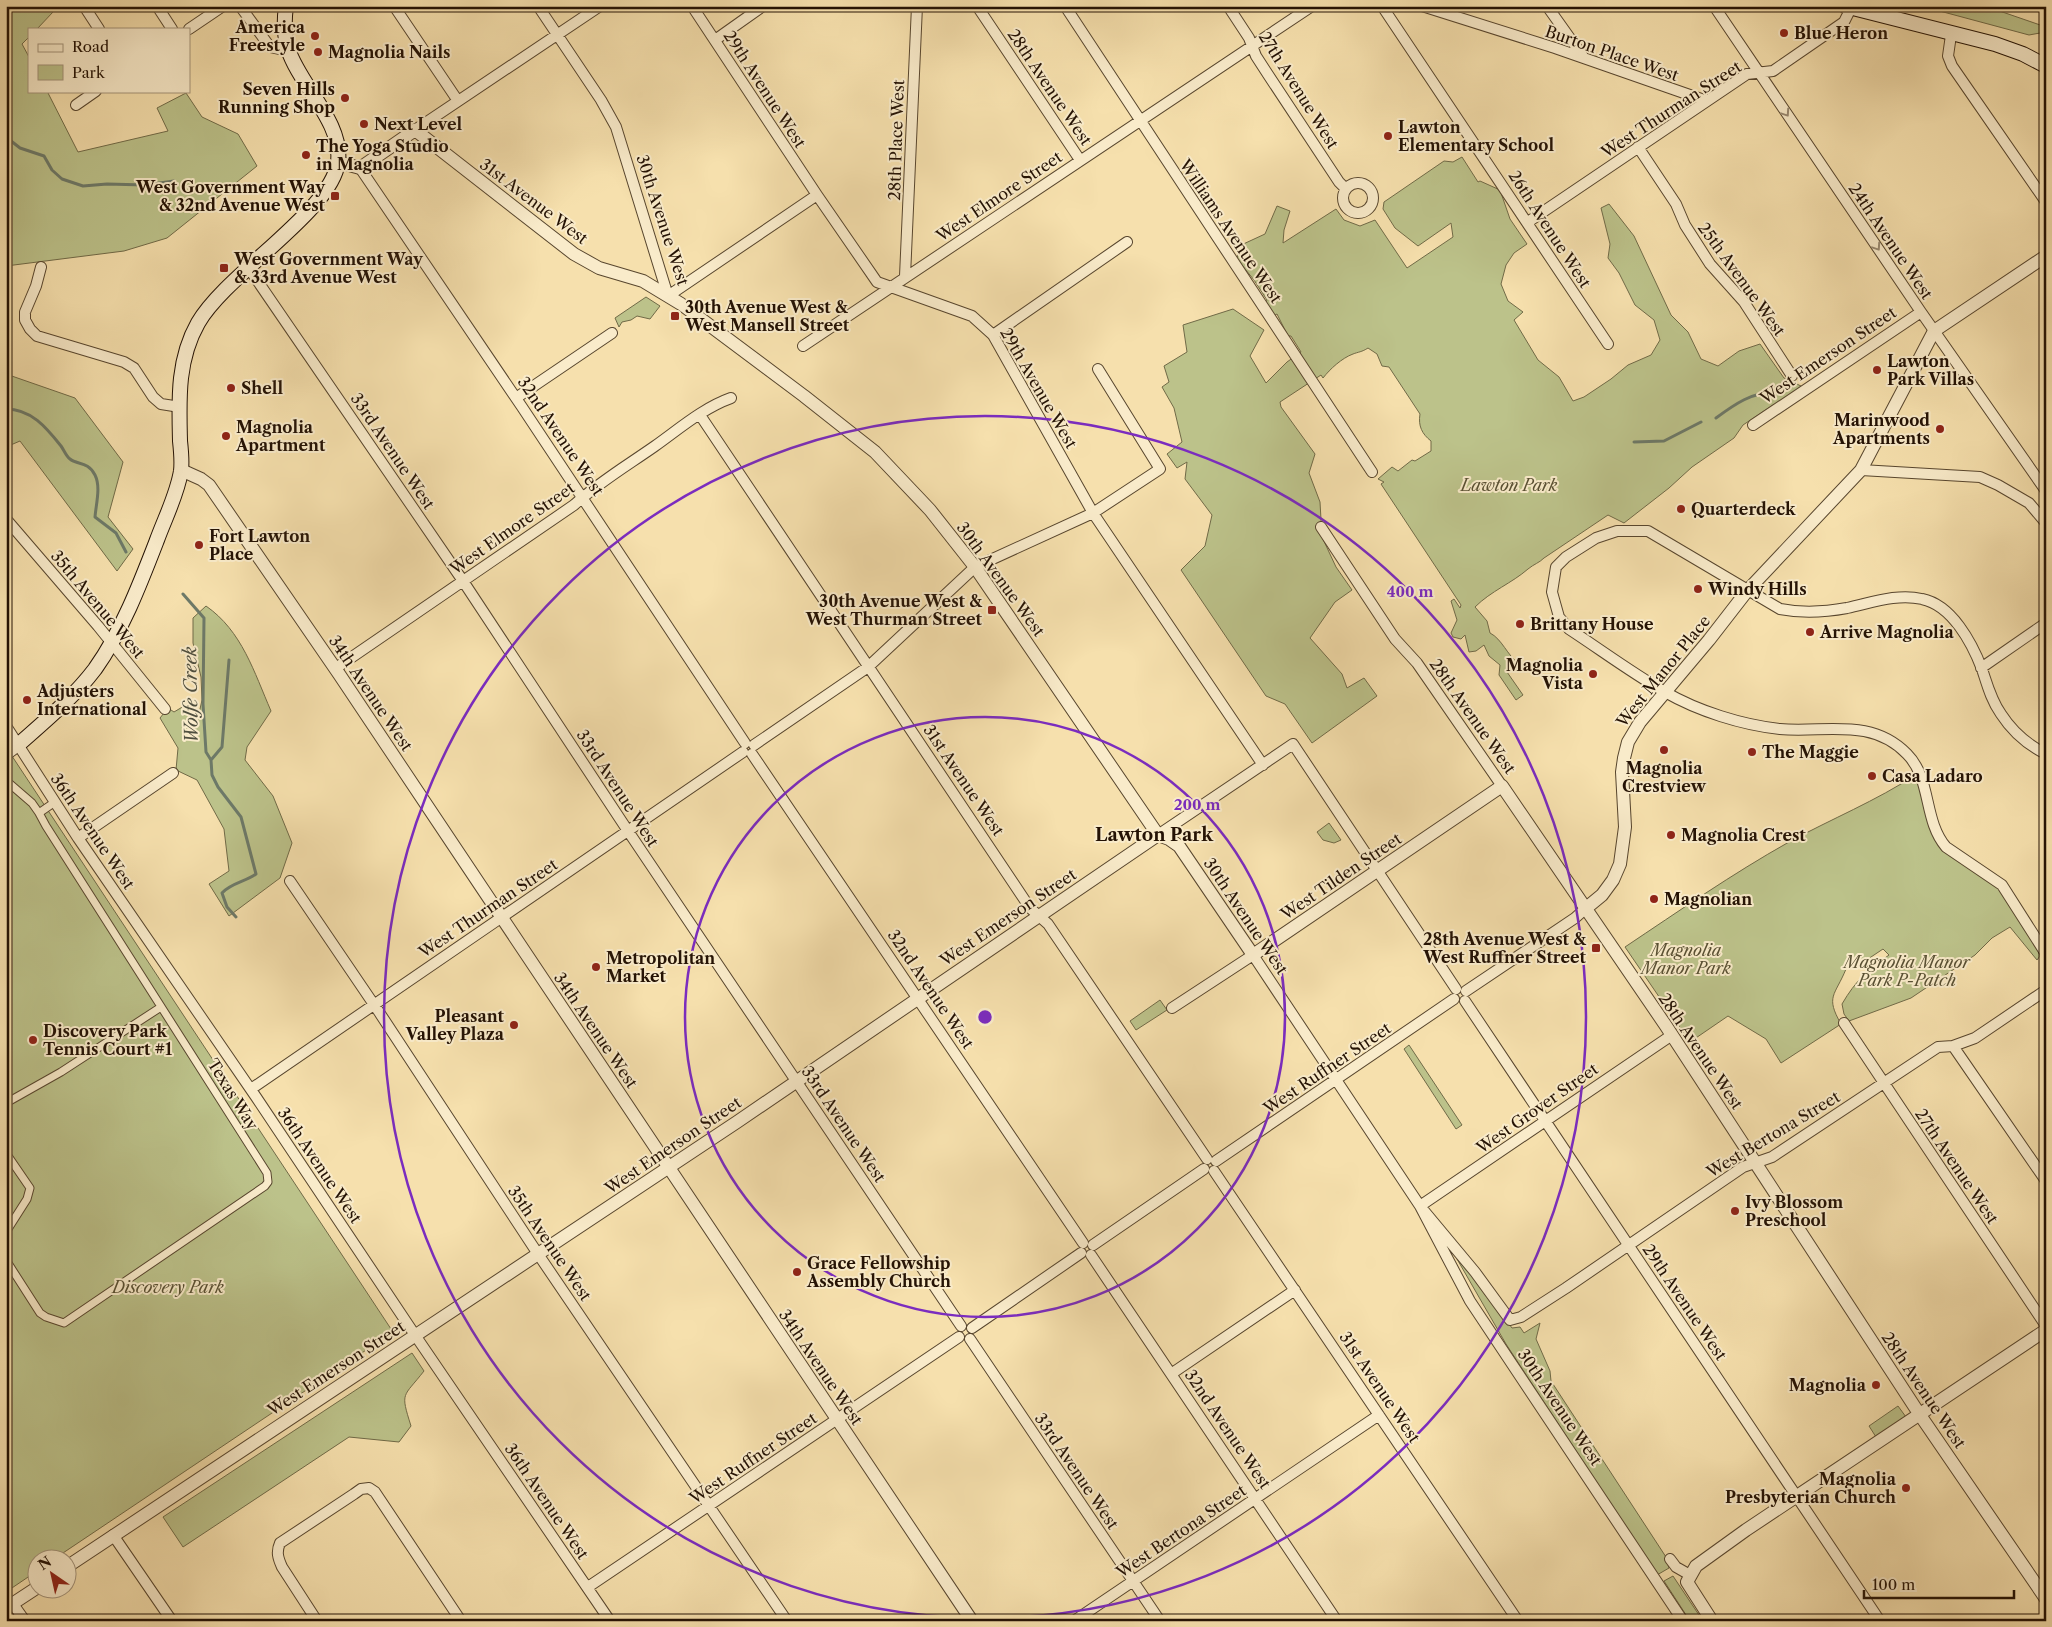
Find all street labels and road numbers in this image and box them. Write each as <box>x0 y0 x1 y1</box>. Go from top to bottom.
street label: Burton Place West <box>1543 21 1682 85</box>
street label: 28th Avenue West <box>1004 25 1097 149</box>
street label: 29th Avenue West <box>720 27 811 152</box>
street label: 27th Avenue West <box>1255 28 1343 153</box>
street label: West Thurman Street <box>1596 56 1745 162</box>
street label: 28th Place West <box>884 79 908 201</box>
street label: West Elmore Street <box>931 146 1066 246</box>
street label: 30th Avenue West <box>632 152 694 288</box>
street label: 31st Avenue West <box>476 154 592 248</box>
street label: Williams Avenue West <box>1175 155 1287 307</box>
street label: 26th Avenue West <box>1505 167 1596 292</box>
street label: 24th Avenue West <box>1845 179 1937 303</box>
street label: 25th Avenue West <box>1694 218 1790 340</box>
street label: West Emerson Street <box>1755 302 1900 409</box>
street label: 29th Avenue West <box>996 324 1082 452</box>
street label: 32nd Avenue West <box>514 373 609 500</box>
street label: 33rd Avenue West <box>347 389 439 513</box>
street label: West Elmore Street <box>445 477 578 579</box>
street label: 30th Avenue West <box>953 518 1049 640</box>
street label: 35th Avenue West <box>47 546 149 662</box>
street label: West Manor Place <box>1611 611 1714 732</box>
street label: 34th Avenue West <box>325 631 417 755</box>
street label: 28th Avenue West <box>1426 654 1520 778</box>
street label: 31st Avenue West <box>919 721 1009 840</box>
street label: 33rd Avenue West <box>573 726 664 851</box>
street label: 36th Avenue West <box>47 769 139 893</box>
street label: West Tilden Street <box>1276 828 1405 924</box>
street label: West Thurman Street <box>414 854 561 962</box>
street label: 30th Avenue West <box>1200 854 1293 978</box>
street label: West Emerson Street <box>935 864 1080 971</box>
street label: 32nd Avenue West <box>884 926 979 1053</box>
street label: 34th Avenue West <box>550 968 642 1092</box>
street label: 28th Avenue West <box>1655 989 1748 1113</box>
street label: West Ruffner Street <box>1259 1018 1395 1119</box>
street label: Texas Way <box>203 1055 263 1134</box>
street label: West Grover Street <box>1472 1058 1602 1158</box>
street label: 33rd Avenue West <box>798 1062 890 1186</box>
street label: West Bertona Street <box>1702 1086 1844 1182</box>
street label: West Emerson Street <box>600 1092 745 1199</box>
street label: 36th Avenue West <box>274 1103 366 1227</box>
street label: 27th Avenue West <box>1911 1105 2003 1228</box>
street label: 35th Avenue West <box>504 1181 596 1305</box>
street label: 29th Avenue West <box>1639 1240 1732 1364</box>
street label: 34th Avenue West <box>775 1305 867 1429</box>
street label: West Emerson Street <box>263 1316 409 1420</box>
street label: 31st Avenue West <box>1335 1328 1425 1447</box>
street label: 28th Avenue West <box>1878 1328 1971 1452</box>
street label: 30th Avenue West <box>1514 1345 1607 1469</box>
street label: 32nd Avenue West <box>1181 1366 1276 1493</box>
street label: West Ruffner Street <box>685 1408 821 1509</box>
street label: 33rd Avenue West <box>1031 1409 1123 1533</box>
street label: 36th Avenue West <box>501 1439 593 1563</box>
street label: West Bertona Street <box>1112 1480 1250 1582</box>

